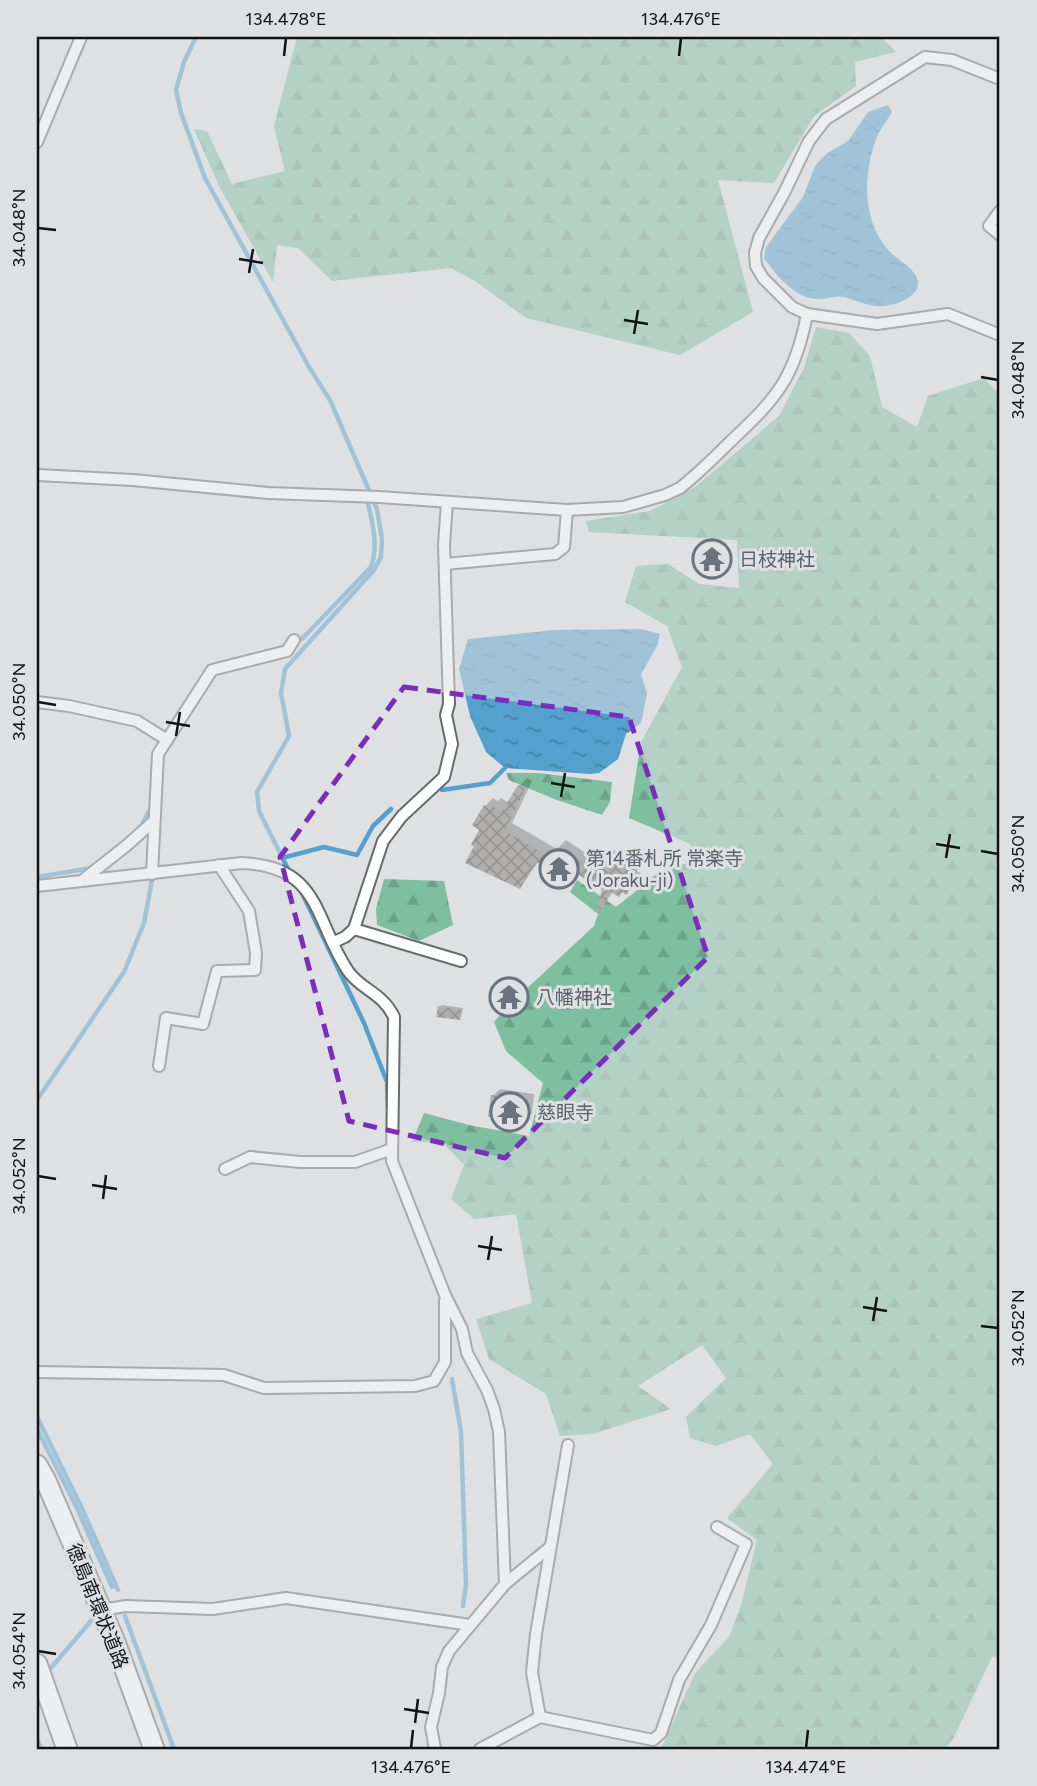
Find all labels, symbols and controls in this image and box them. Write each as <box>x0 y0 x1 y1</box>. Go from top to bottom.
text: 134.478°E <box>245 8 327 30</box>
text: 134.476°E <box>641 8 721 30</box>
text: 34.048°N <box>8 188 30 268</box>
text: 34.048°N <box>1007 340 1029 420</box>
temple icon: 日枝神社 <box>691 538 733 580</box>
place label: 日枝神社 <box>739 548 815 571</box>
text: 34.050°N <box>8 663 30 741</box>
text: 34.050°N <box>1007 815 1029 893</box>
place label: 第14番札所 常楽寺 (Joraku-ji) <box>586 847 743 892</box>
temple icon: 第14番札所 常楽寺 (Joraku-ji) <box>538 848 580 890</box>
temple icon: 八幡神社 <box>488 976 530 1018</box>
place label: 八幡神社 <box>536 986 612 1009</box>
temple icon: 慈眼寺 <box>489 1091 531 1133</box>
place label: 慈眼寺 <box>537 1101 594 1124</box>
text: 34.052°N <box>8 1137 30 1215</box>
text: 34.052°N <box>1007 1289 1029 1367</box>
street label: 徳島南環状道路 <box>62 1540 133 1672</box>
text: 34.054°N <box>8 1612 30 1690</box>
text: 134.476°E <box>371 1756 451 1778</box>
text: 134.474°E <box>765 1756 847 1778</box>

